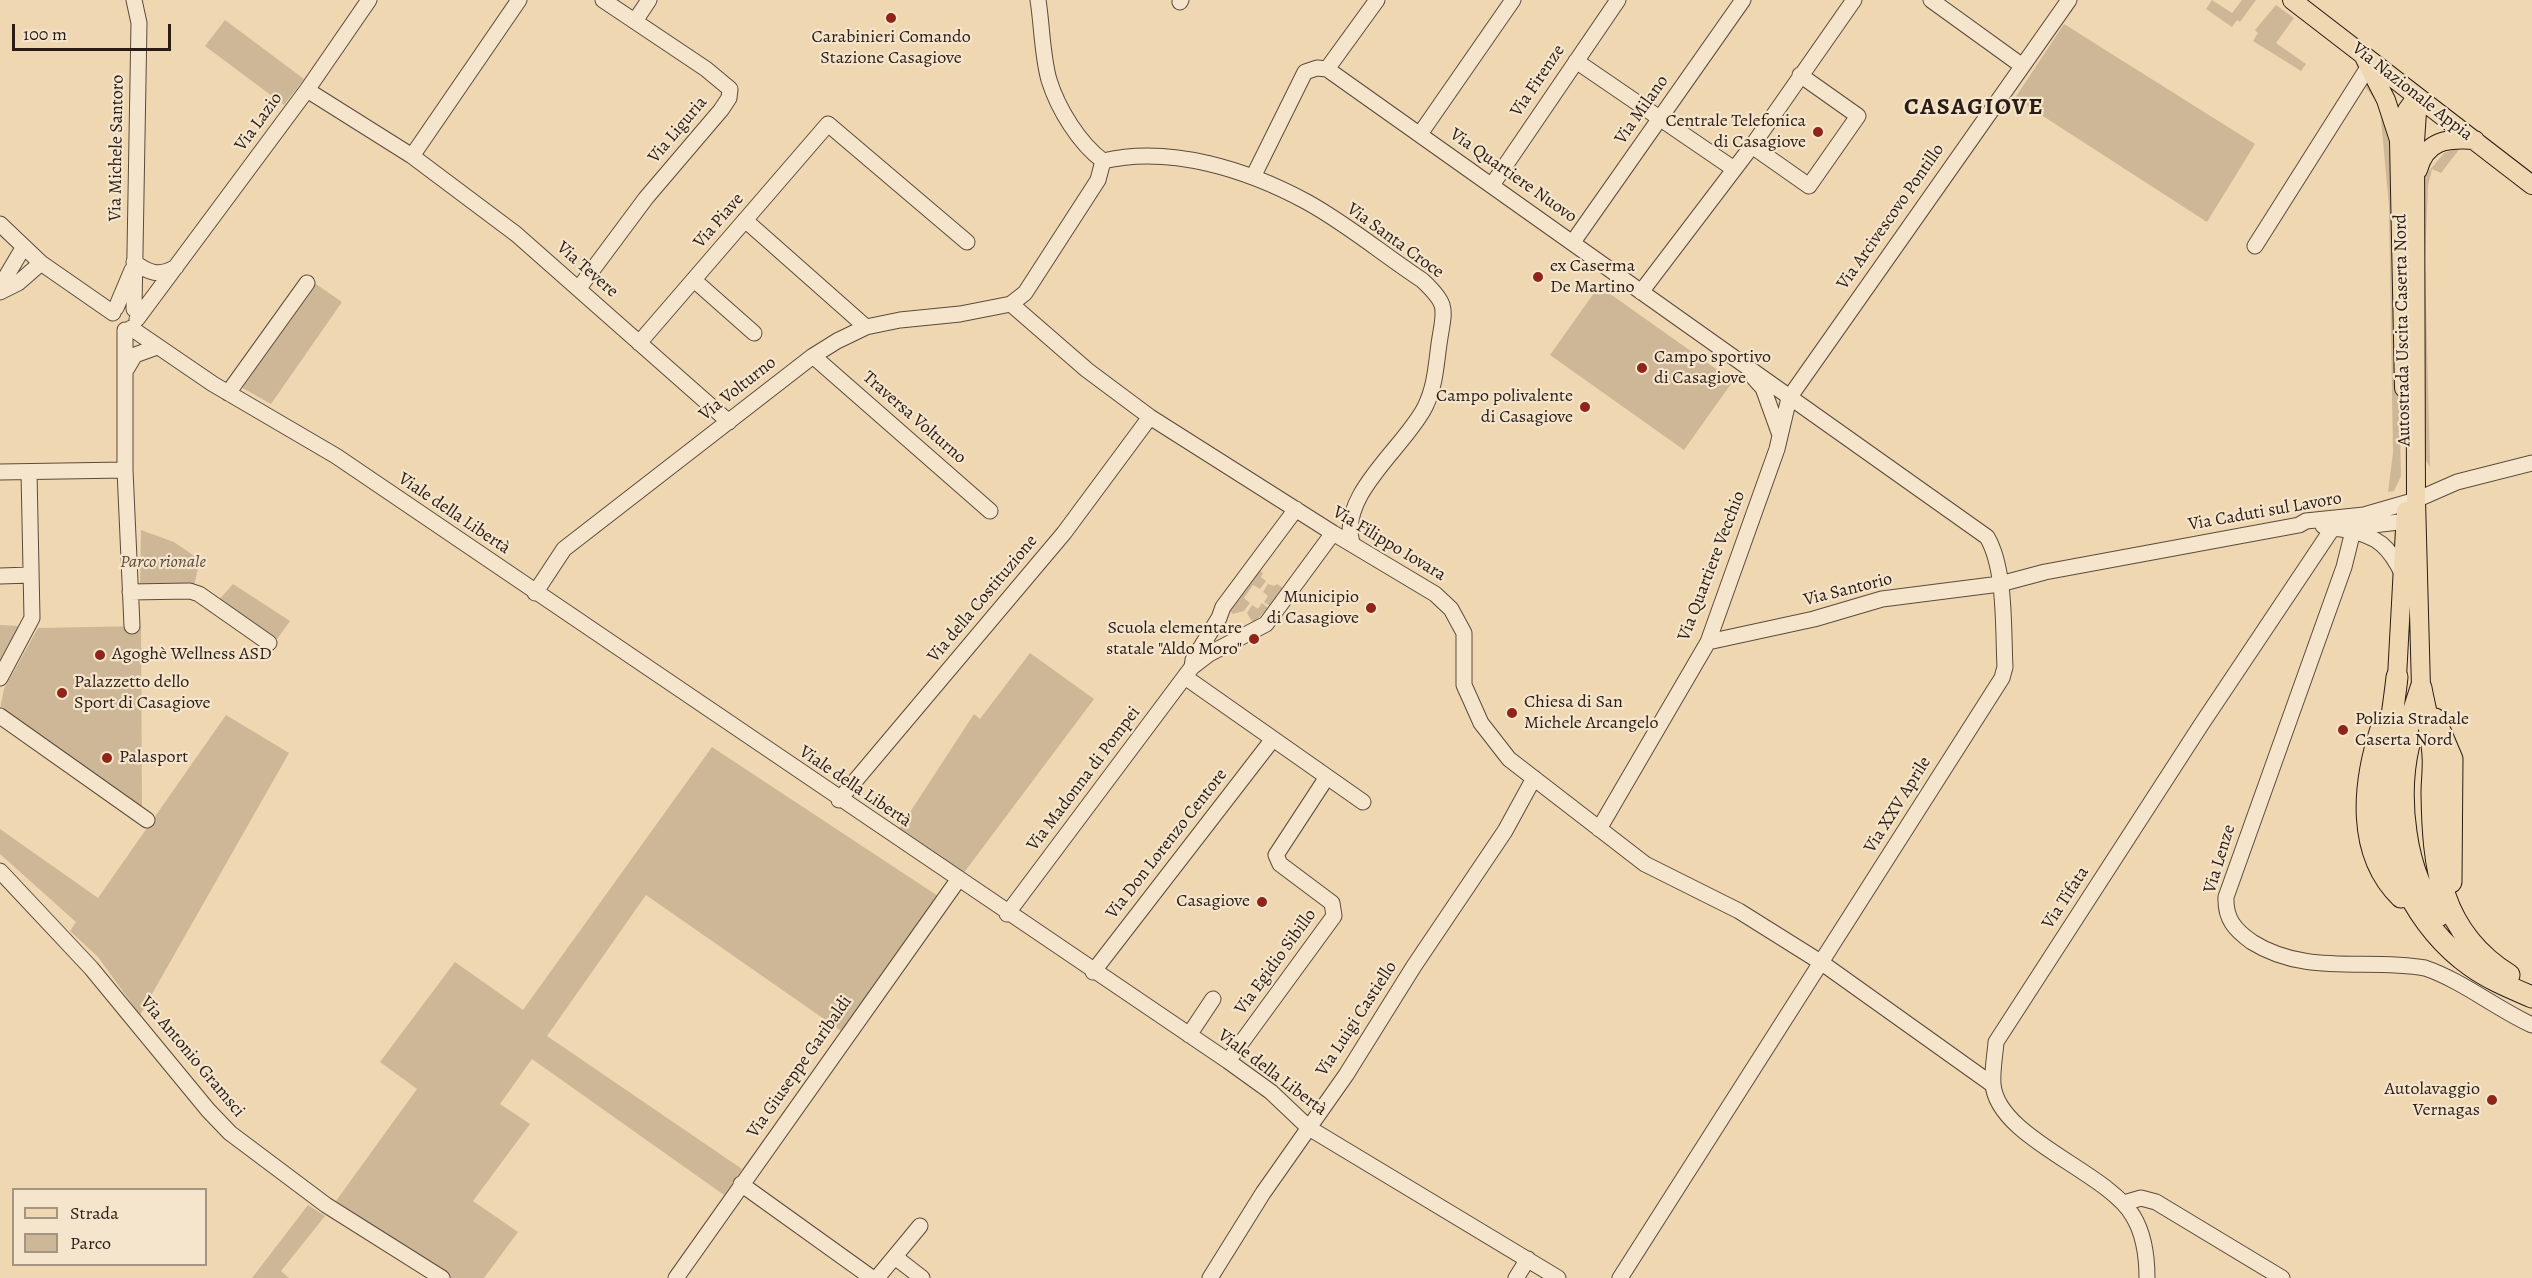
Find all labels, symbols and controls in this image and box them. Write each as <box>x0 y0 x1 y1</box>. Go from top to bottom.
marker: Carabinieri Comando Stazione Casagiove <box>884 11 898 25</box>
scale bar <box>15 12 174 50</box>
text: 100 m <box>23 22 67 46</box>
place label: Carabinieri Comando Stazione Casagiove <box>811 27 971 70</box>
street label: Via Nazionale Appia <box>2347 38 2477 146</box>
street label: Via Firenze <box>1506 41 1570 121</box>
street label: Via Milano <box>1610 71 1674 149</box>
street label: Via Michele Santoro <box>105 74 129 222</box>
street label: Via Lazio <box>231 89 287 155</box>
street label: Via Liguria <box>644 92 712 168</box>
district label: CASAGIOVE <box>1904 94 2044 122</box>
place label: Centrale Telefonica di Casagiove <box>1665 111 1806 154</box>
street label: Via Quartiere Nuovo <box>1445 124 1581 228</box>
marker: Centrale Telefonica di Casagiove <box>1811 125 1825 139</box>
street label: Via Arcivescovo Pontillo <box>1833 140 1949 294</box>
street label: Via Piave <box>689 189 749 253</box>
street label: Via Santa Croce <box>1342 199 1448 283</box>
street label: Autostrada Uscita Caserta Nord <box>2390 214 2416 446</box>
street label: Via Tevere <box>552 237 622 303</box>
place label: ex Caserma De Martino <box>1550 256 1635 298</box>
marker: ex Caserma De Martino <box>1531 270 1545 284</box>
place label: Campo sportivo di Casagiove <box>1654 347 1771 389</box>
street label: Via Volturno <box>695 352 781 426</box>
marker: Campo sportivo di Casagiove <box>1635 361 1649 375</box>
street label: Traversa Volturno <box>858 367 970 469</box>
place label: Campo polivalente di Casagiove <box>1436 386 1573 428</box>
marker: Campo polivalente di Casagiove <box>1578 400 1592 414</box>
street label: Viale della Libertà <box>394 468 514 560</box>
street label: Via Quartiere Vecchio <box>1673 488 1751 644</box>
street label: Via Caduti sul Lavoro <box>2187 488 2343 536</box>
street label: Via Filippo Iovara <box>1328 502 1450 586</box>
street label: Via della Costituzione <box>923 531 1043 667</box>
park label: Parco rionale <box>120 552 206 574</box>
street label: Via Santorio <box>1801 569 1895 611</box>
place label: Municipio di Casagiove <box>1267 587 1359 630</box>
marker: Municipio di Casagiove <box>1364 601 1378 615</box>
place label: Scuola elementare statale "Aldo Moro" <box>1106 618 1242 660</box>
marker: Scuola elementare statale "Aldo Moro" <box>1247 632 1261 646</box>
place label: Agoghè Wellness ASD <box>112 644 272 666</box>
marker: Agoghè Wellness ASD <box>93 648 107 662</box>
place label: Palazzetto dello Sport di Casagiove <box>74 672 211 714</box>
marker: Palazzetto dello Sport di Casagiove <box>55 686 69 700</box>
place label: Chiesa di San Michele Arcangelo <box>1524 692 1658 734</box>
street label: Via Madonna di Pompei <box>1023 703 1145 855</box>
marker: Chiesa di San Michele Arcangelo <box>1505 706 1519 720</box>
place label: Polizia Stradale Caserta Nord <box>2355 709 2469 752</box>
marker: Polizia Stradale Caserta Nord <box>2336 723 2350 737</box>
street label: Viale della Libertà <box>795 741 915 833</box>
place label: Palasport <box>119 747 188 769</box>
marker: Palasport <box>100 751 114 765</box>
street label: Via XXV Aprile <box>1860 753 1936 857</box>
street label: Via Don Lorenzo Centore <box>1102 765 1232 923</box>
street label: Via Lenze <box>2199 822 2241 896</box>
street label: Via Tifata <box>2038 863 2094 933</box>
place label: Casagiove <box>1176 891 1250 913</box>
marker: Casagiove <box>1255 895 1269 909</box>
street label: Via Egidio Sibillo <box>1231 905 1321 1019</box>
street label: Via Luigi Castiello <box>1312 958 1402 1080</box>
street label: Via Antonio Gramsci <box>135 992 249 1122</box>
street label: Via Giuseppe Garibaldi <box>743 992 857 1142</box>
street label: Viale della Libertà <box>1213 1025 1331 1121</box>
place label: Autolavaggio Vernagas <box>2385 1079 2480 1122</box>
marker: Autolavaggio Vernagas <box>2485 1093 2499 1107</box>
legend <box>12 1188 207 1266</box>
text: Strada <box>70 1201 119 1225</box>
text: Parco <box>70 1231 111 1255</box>

